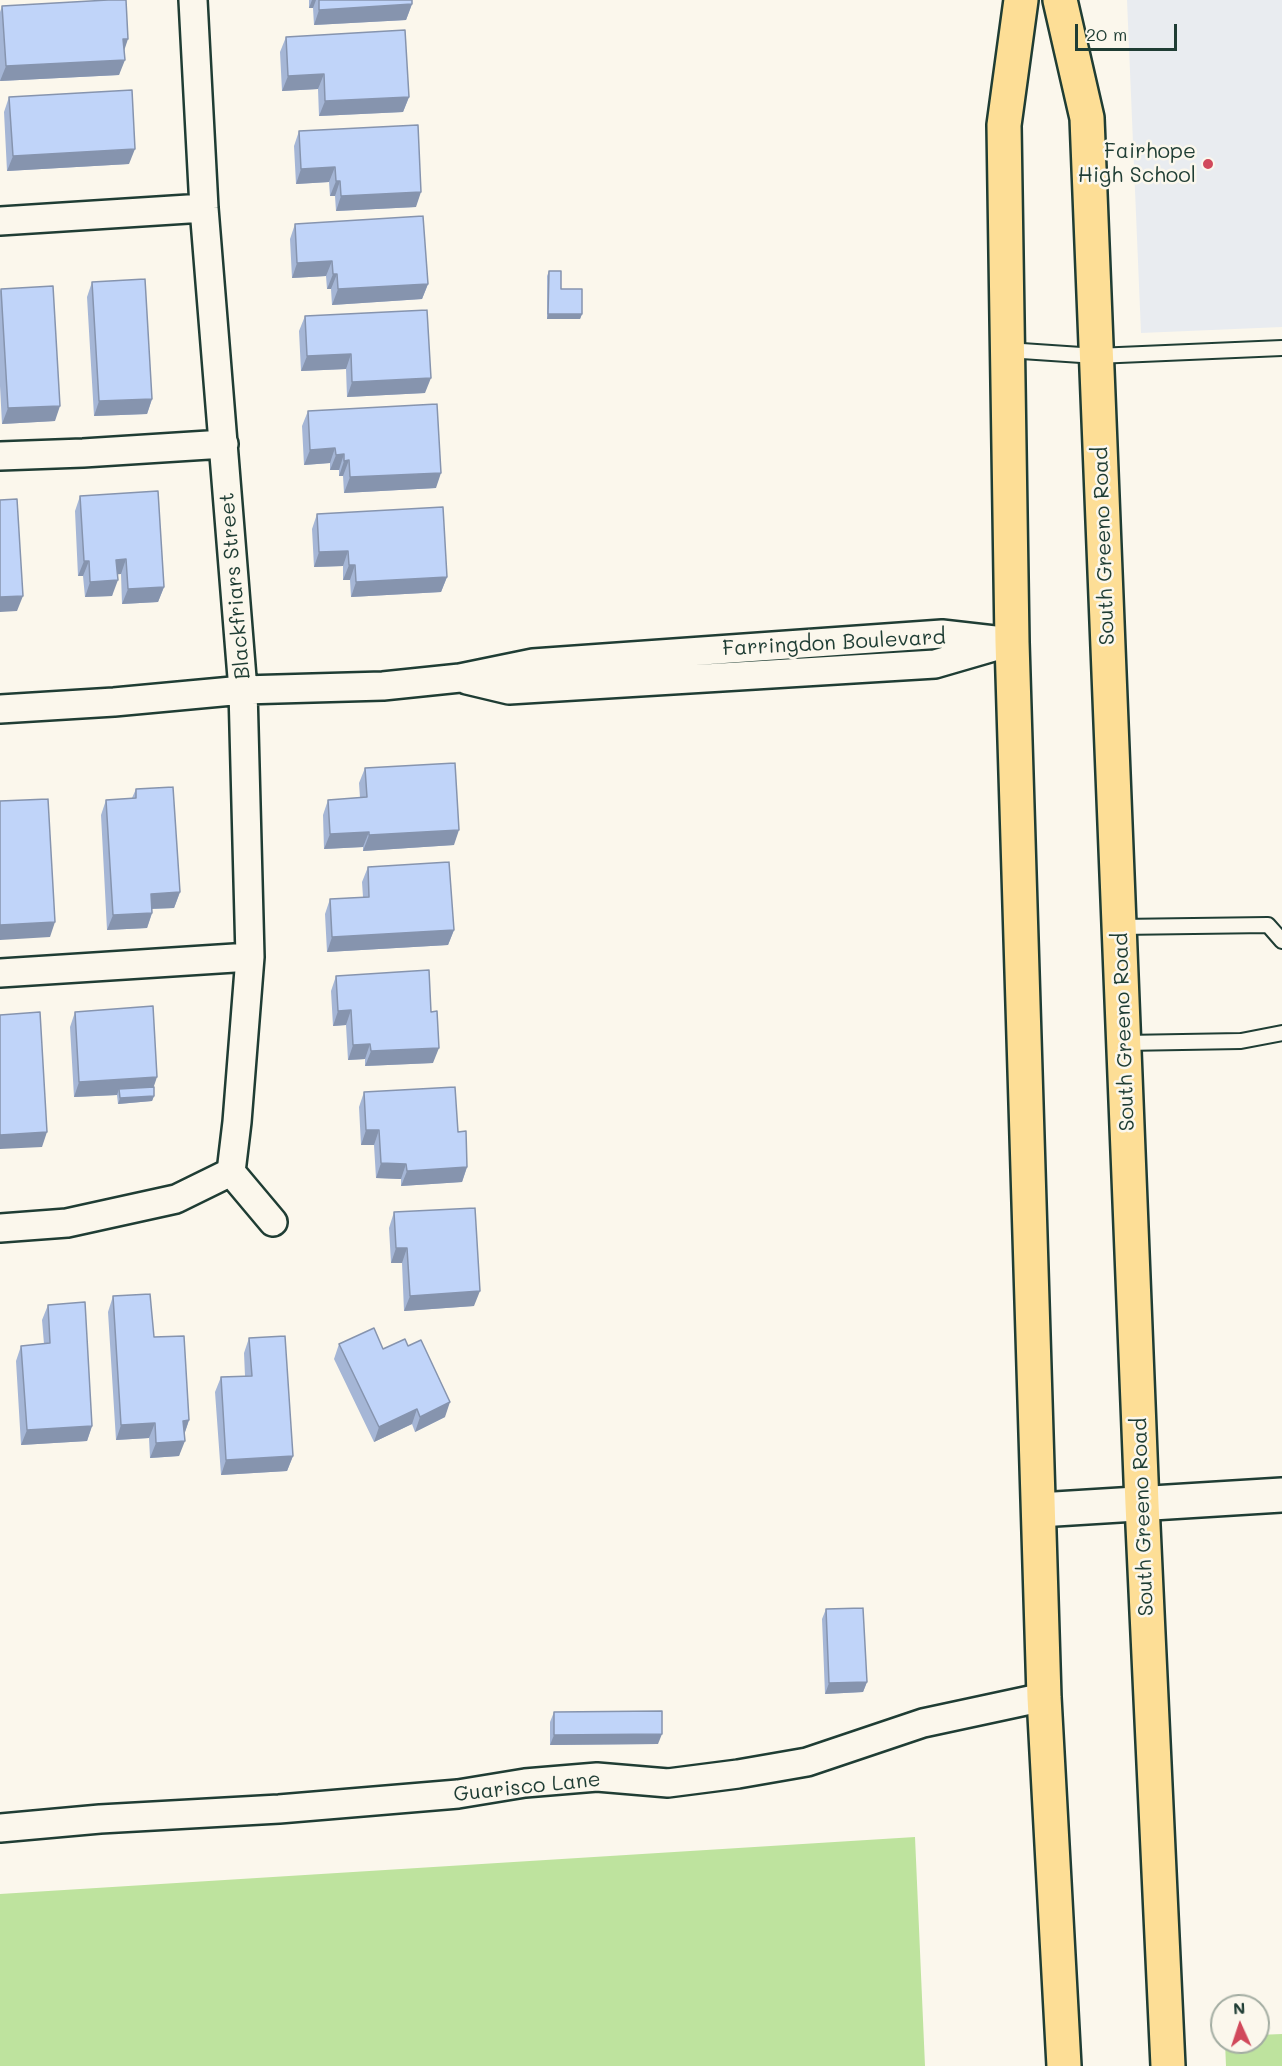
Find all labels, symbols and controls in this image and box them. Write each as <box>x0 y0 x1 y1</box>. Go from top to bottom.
scale bar <box>1078 12 1180 50</box>
text: 20 m <box>1086 22 1127 46</box>
place label: Fairhope High School <box>1078 139 1196 189</box>
marker: Fairhope High School <box>1201 157 1215 171</box>
street label: South Greeno Road <box>1088 446 1120 646</box>
street label: Blackfriars Street <box>214 492 256 680</box>
street label: Farringdon Boulevard <box>722 625 946 661</box>
street label: South Greeno Road <box>1108 932 1140 1132</box>
street label: South Greeno Road <box>1127 1417 1159 1617</box>
street label: Guarisco Lane <box>452 1767 602 1807</box>
north arrow <box>1210 1994 1270 2054</box>
text: N <box>1233 1997 1246 2018</box>

